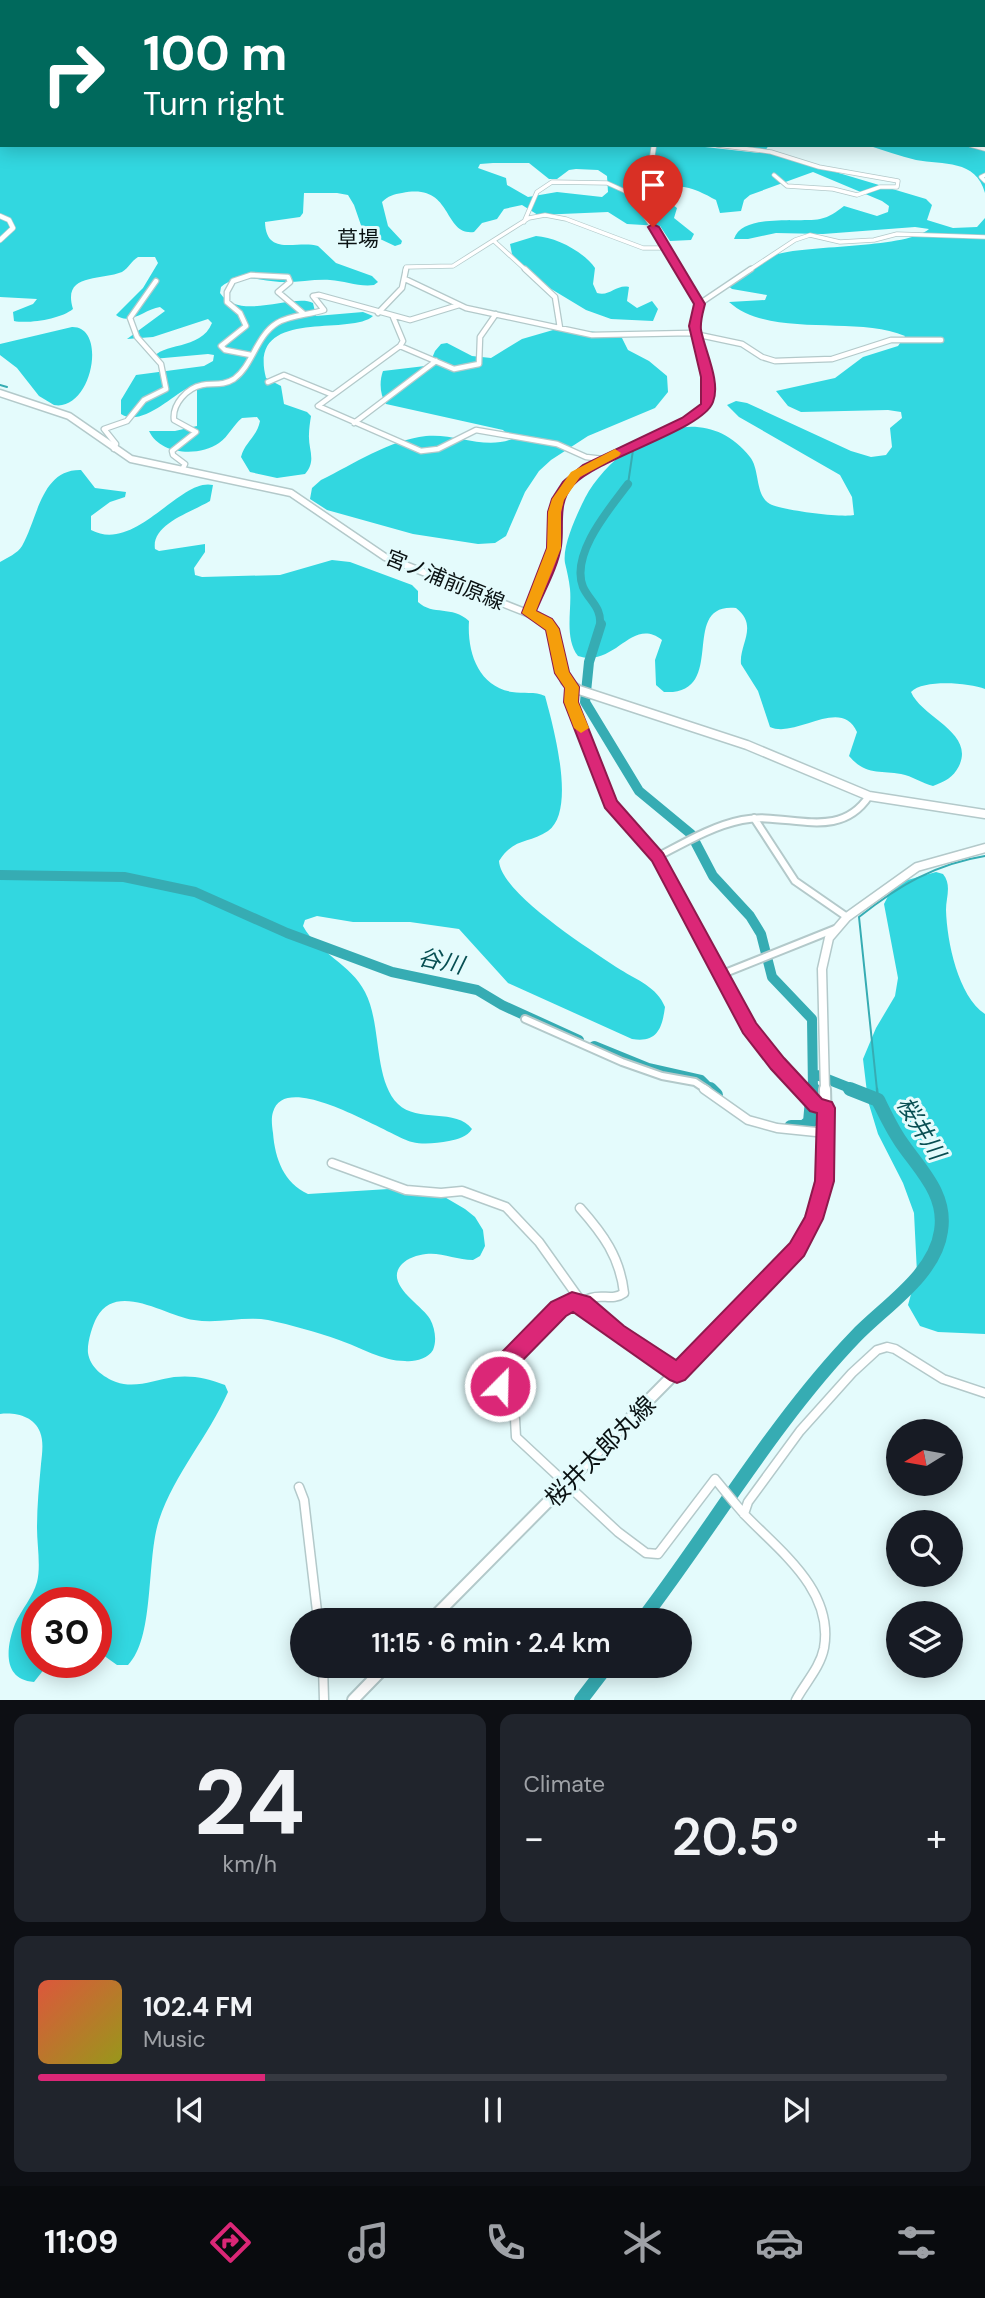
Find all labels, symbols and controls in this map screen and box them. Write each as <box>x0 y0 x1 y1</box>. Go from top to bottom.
text: 100 m <box>143 21 287 85</box>
icon: right <box>28 28 119 119</box>
text: Turn right <box>143 83 285 125</box>
pin <box>623 155 683 227</box>
icon: arrive <box>634 166 672 204</box>
district label: 草場 <box>337 225 379 253</box>
street label: 宮ノ浦前原線 <box>381 543 509 617</box>
water label: 谷川 <box>415 942 470 981</box>
water label: 桜井川 <box>890 1091 954 1168</box>
position arrow <box>463 1349 537 1423</box>
street label: 桜井太郎丸線 <box>538 1389 662 1513</box>
north arrow <box>886 1419 962 1496</box>
map controls <box>886 1419 963 1678</box>
button: search <box>886 1510 963 1587</box>
speed limit sign: 30 <box>21 1587 112 1678</box>
button: layers <box>886 1601 963 1678</box>
text: 11:15 · 6 min · 2.4 km <box>371 1626 611 1660</box>
text: 24 <box>194 1744 305 1862</box>
text: Climate <box>524 1769 605 1799</box>
text: 20.5° <box>672 1803 799 1871</box>
text: − <box>524 1813 544 1863</box>
text: + <box>926 1813 947 1863</box>
text: km/h <box>223 1849 277 1879</box>
text: 102.4 FM <box>143 1990 253 2024</box>
text: Music <box>143 2024 206 2054</box>
icon: previous <box>171 2091 209 2129</box>
icon: pause <box>474 2091 512 2129</box>
icon: next <box>777 2091 815 2129</box>
icon: directions <box>206 2218 255 2267</box>
icon: music <box>344 2218 393 2267</box>
icon: phone <box>481 2218 530 2267</box>
icon: climate <box>618 2218 667 2267</box>
icon: car <box>755 2218 804 2267</box>
icon: filters <box>892 2218 941 2267</box>
text: 11:09 <box>44 2221 118 2263</box>

